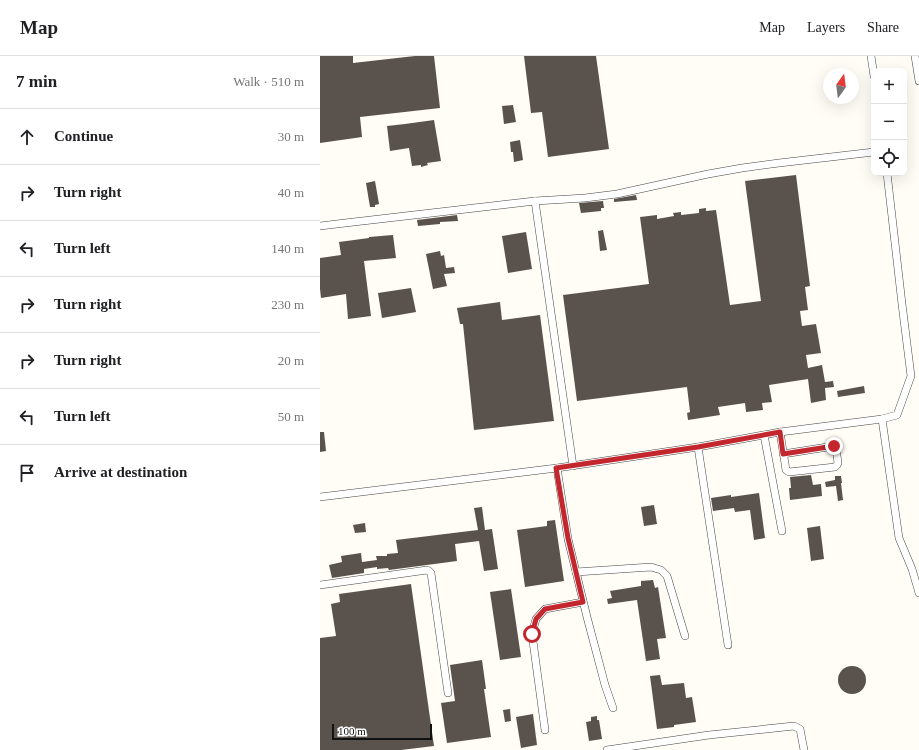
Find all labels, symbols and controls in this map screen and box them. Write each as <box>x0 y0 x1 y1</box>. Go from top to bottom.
text: Map <box>20 17 58 38</box>
text: Map <box>759 20 785 35</box>
text: Layers <box>807 20 845 35</box>
text: Share <box>867 20 899 35</box>
north arrow <box>823 68 859 104</box>
map controls <box>871 68 907 176</box>
button: + <box>871 68 907 104</box>
text: 7 min <box>16 72 57 91</box>
text: Walk · 510 m <box>233 74 304 89</box>
button: − <box>871 104 907 140</box>
icon: ahead <box>16 126 38 148</box>
text: Continue <box>54 128 113 144</box>
text: 30 m <box>278 129 304 144</box>
button: locate <box>871 140 907 176</box>
icon: right <box>16 182 38 204</box>
text: Turn right <box>54 184 121 200</box>
text: 40 m <box>278 185 304 200</box>
icon: left <box>16 238 38 260</box>
text: Turn left <box>54 240 111 256</box>
text: 140 m <box>271 241 304 256</box>
icon: right <box>16 294 38 316</box>
text: Turn right <box>54 296 121 312</box>
text: 230 m <box>271 297 304 312</box>
icon: right <box>16 350 38 372</box>
text: Turn right <box>54 352 121 368</box>
text: 20 m <box>278 353 304 368</box>
icon: left <box>16 406 38 428</box>
text: Turn left <box>54 408 111 424</box>
text: 50 m <box>278 409 304 424</box>
route end <box>825 437 843 455</box>
icon: arrive <box>16 462 38 484</box>
text: Arrive at destination <box>54 464 187 480</box>
route start <box>523 625 541 643</box>
scale bar <box>332 722 432 741</box>
text: 100 m <box>338 725 366 737</box>

